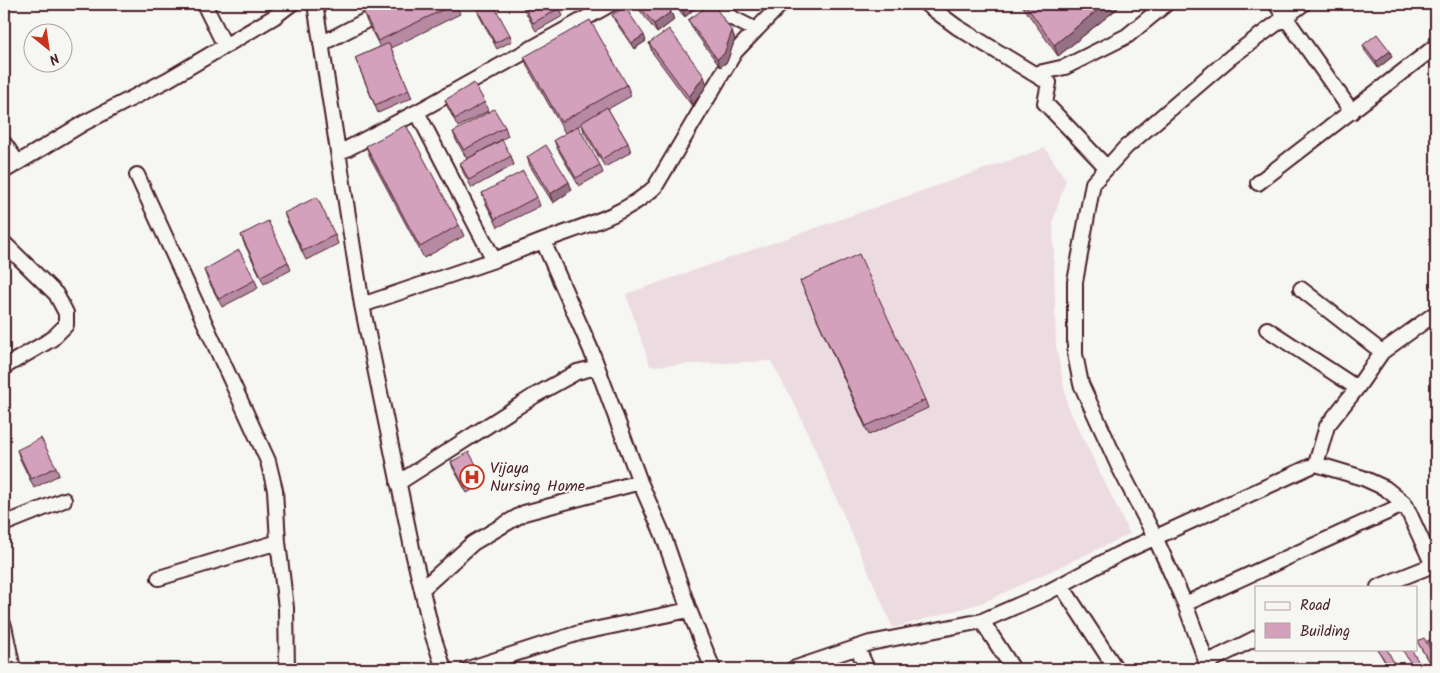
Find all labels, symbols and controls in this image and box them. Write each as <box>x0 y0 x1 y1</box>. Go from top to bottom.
north arrow <box>22 22 72 72</box>
text: N <box>45 47 63 70</box>
place label: Vijaya Nursing Home <box>490 456 585 499</box>
hospital icon: Vijaya Nursing Home <box>459 464 485 490</box>
legend <box>1255 586 1418 650</box>
text: Road <box>1300 594 1331 618</box>
text: Building <box>1300 620 1350 644</box>

